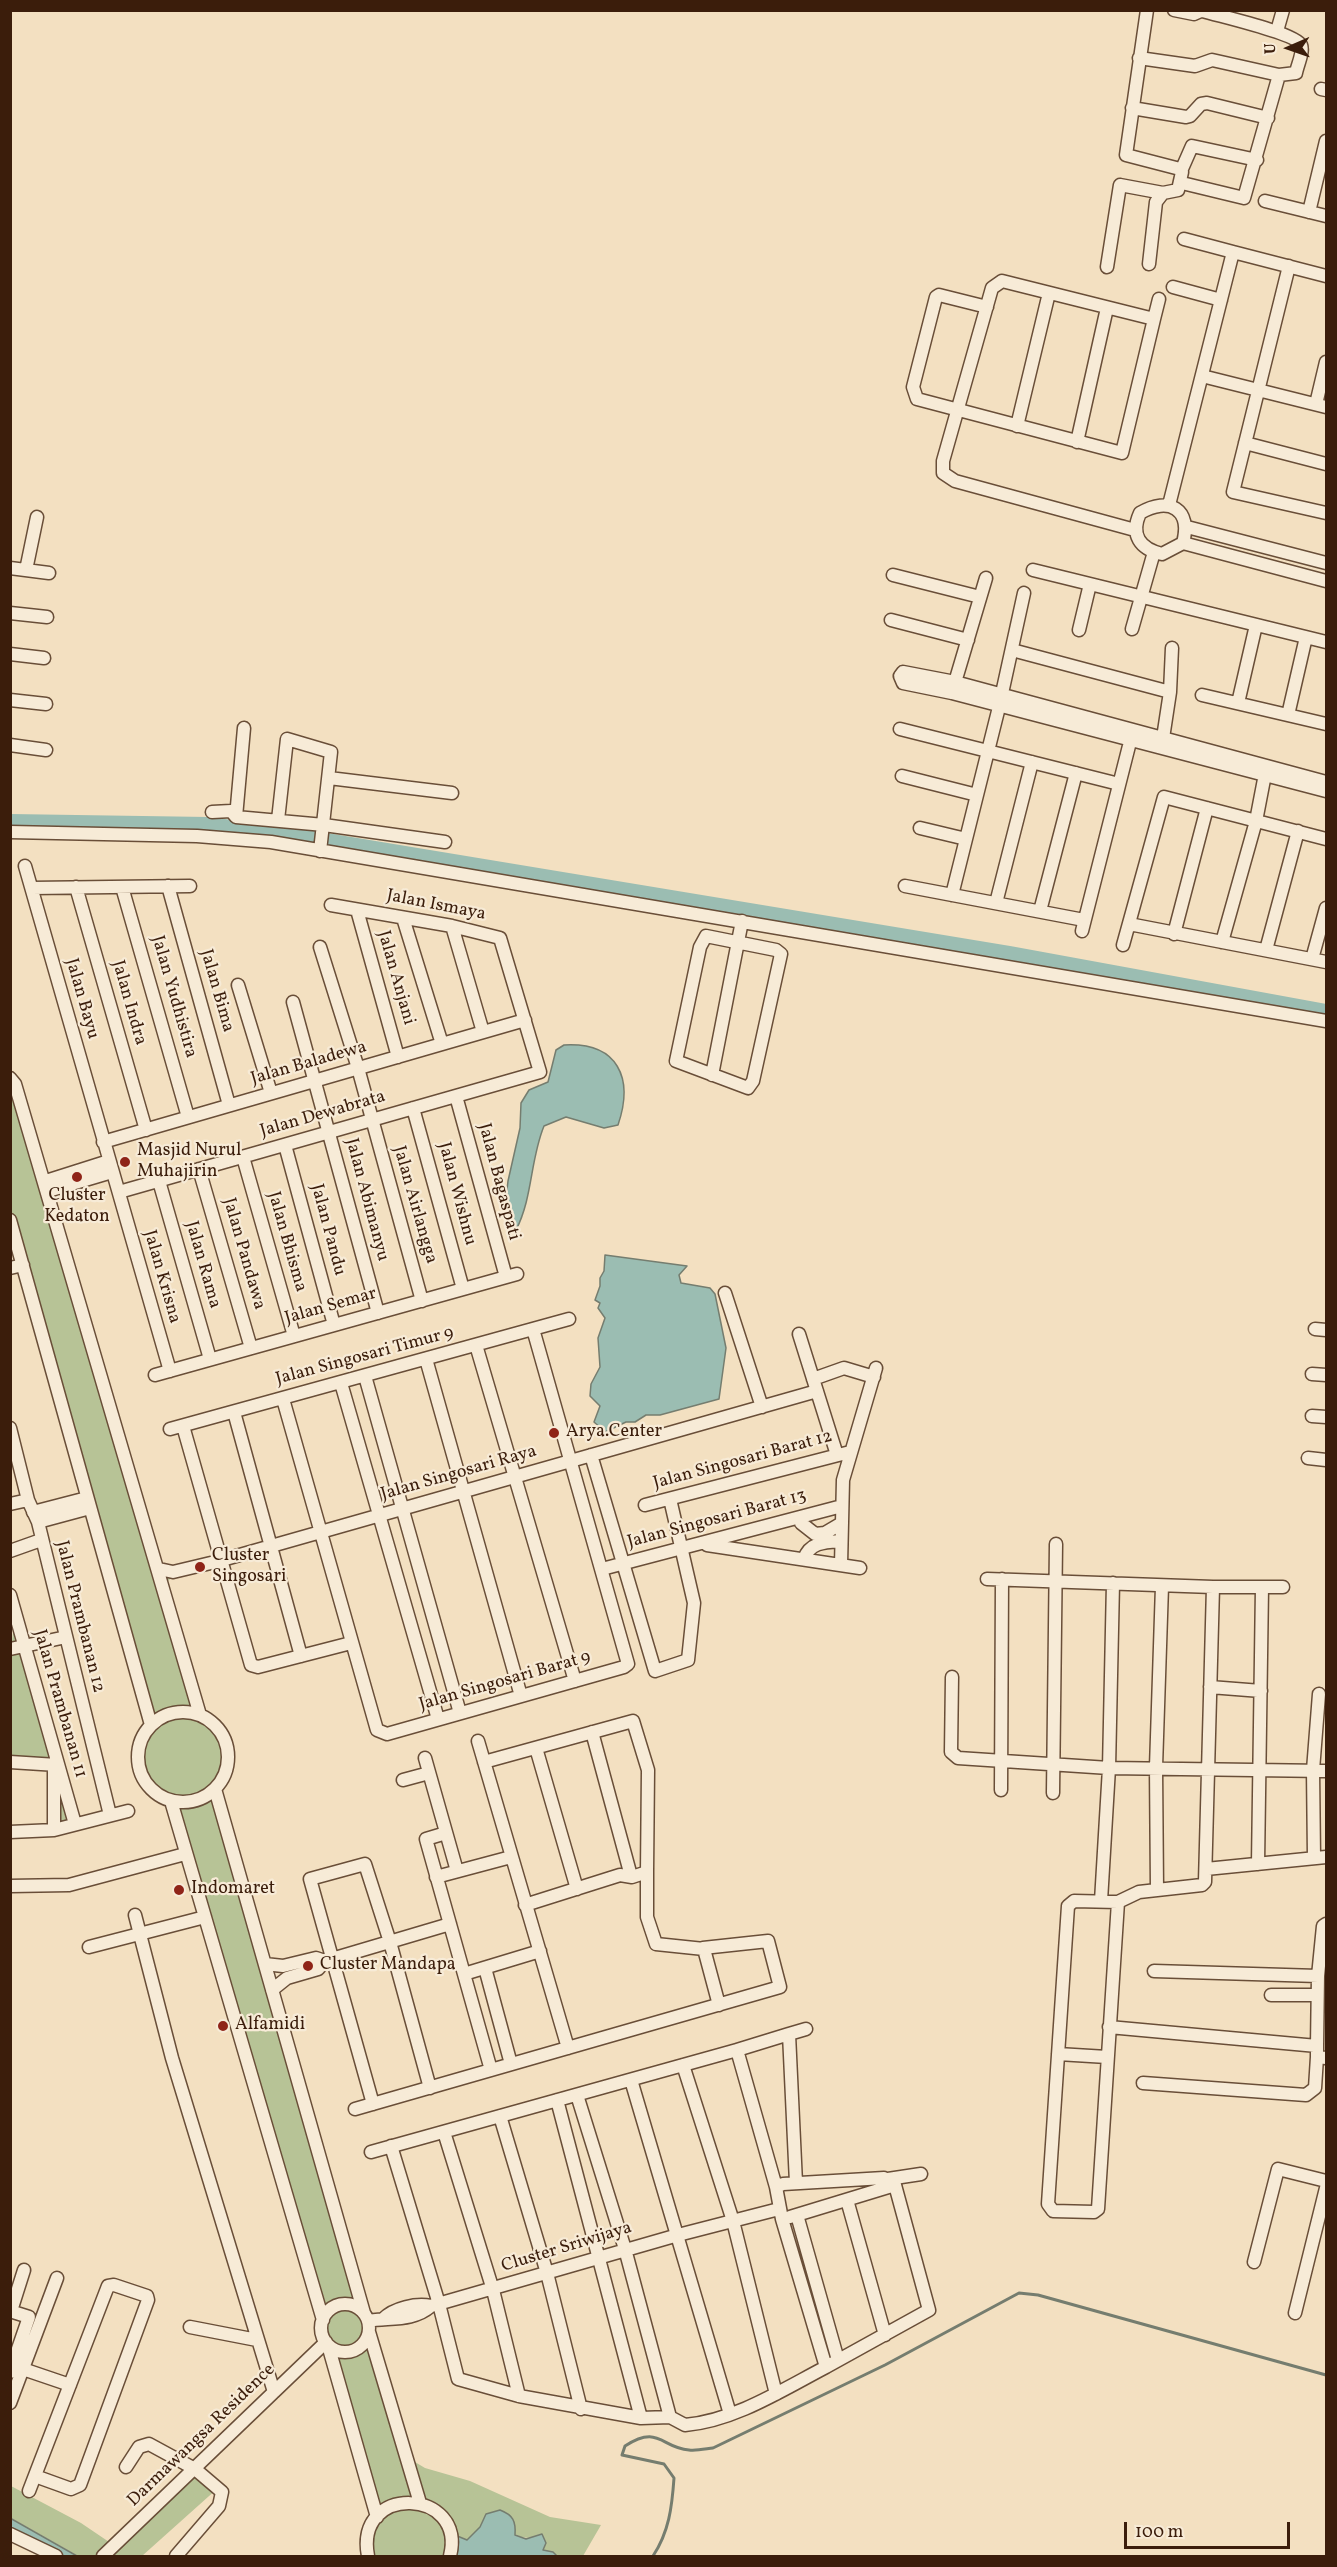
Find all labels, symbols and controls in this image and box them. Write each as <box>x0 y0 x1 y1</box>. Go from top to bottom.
north arrow <box>1259 18 1319 78</box>
text: U <box>1260 43 1282 55</box>
street label: Jalan Ismaya <box>385 886 487 926</box>
street label: Jalan Anjani <box>371 928 419 1028</box>
street label: Jalan Yudhistira <box>145 933 201 1061</box>
street label: Jalan Bima <box>194 947 238 1035</box>
street label: Jalan Bayu <box>59 956 103 1042</box>
street label: Jalan Indra <box>106 958 150 1048</box>
street label: Jalan Baladewa <box>249 1037 369 1091</box>
street label: Jalan Dewabrata <box>258 1087 388 1143</box>
street label: Jalan Bagaspati <box>472 1121 524 1243</box>
street label: Jalan Abimanyu <box>339 1136 393 1264</box>
street label: Jalan Wishnu <box>432 1140 480 1248</box>
place label: Masjid Nurul Muhajirin <box>137 1141 241 1184</box>
street label: Jalan Airlangga <box>387 1144 441 1266</box>
marker: Masjid Nurul Muhajirin <box>118 1155 132 1169</box>
marker: Cluster Kedaton <box>70 1170 84 1184</box>
street label: Jalan Pandu <box>304 1182 350 1278</box>
place label: Cluster Kedaton <box>44 1186 110 1228</box>
street label: Jalan Bhisma <box>261 1189 311 1295</box>
street label: Jalan Pandawa <box>217 1196 269 1312</box>
street label: Jalan Rama <box>179 1219 225 1311</box>
street label: Jalan Krisna <box>137 1228 185 1326</box>
street label: Jalan Semar <box>283 1284 379 1330</box>
street label: Jalan Singosari Timur 9 <box>274 1323 456 1391</box>
place label: Arya.Center <box>566 1422 662 1444</box>
marker: Arya.Center <box>547 1426 561 1440</box>
street label: Jalan Singosari Barat 12 <box>651 1427 835 1495</box>
street label: Jalan Singosari Raya <box>379 1441 539 1507</box>
street label: Jalan Singosari Barat 13 <box>625 1486 809 1554</box>
street label: Jalan Prambanan 12 <box>50 1539 108 1695</box>
place label: Cluster Singosari <box>212 1546 287 1588</box>
marker: Cluster Singosari <box>193 1560 207 1574</box>
street label: Jalan Prambanan 11 <box>27 1627 91 1781</box>
street label: Jalan Singosari Barat 9 <box>417 1647 593 1717</box>
place label: Indomaret <box>191 1879 275 1901</box>
marker: Indomaret <box>172 1883 186 1897</box>
place label: Cluster Mandapa <box>320 1955 456 1977</box>
marker: Cluster Mandapa <box>301 1959 315 1973</box>
place label: Alfamidi <box>235 2015 305 2037</box>
marker: Alfamidi <box>216 2019 230 2033</box>
street label: Cluster Sriwijaya <box>499 2218 635 2278</box>
street label: Darmawangsa Residence <box>124 2360 280 2512</box>
scale bar <box>1127 2510 1294 2548</box>
text: 100 m <box>1135 2520 1184 2545</box>

